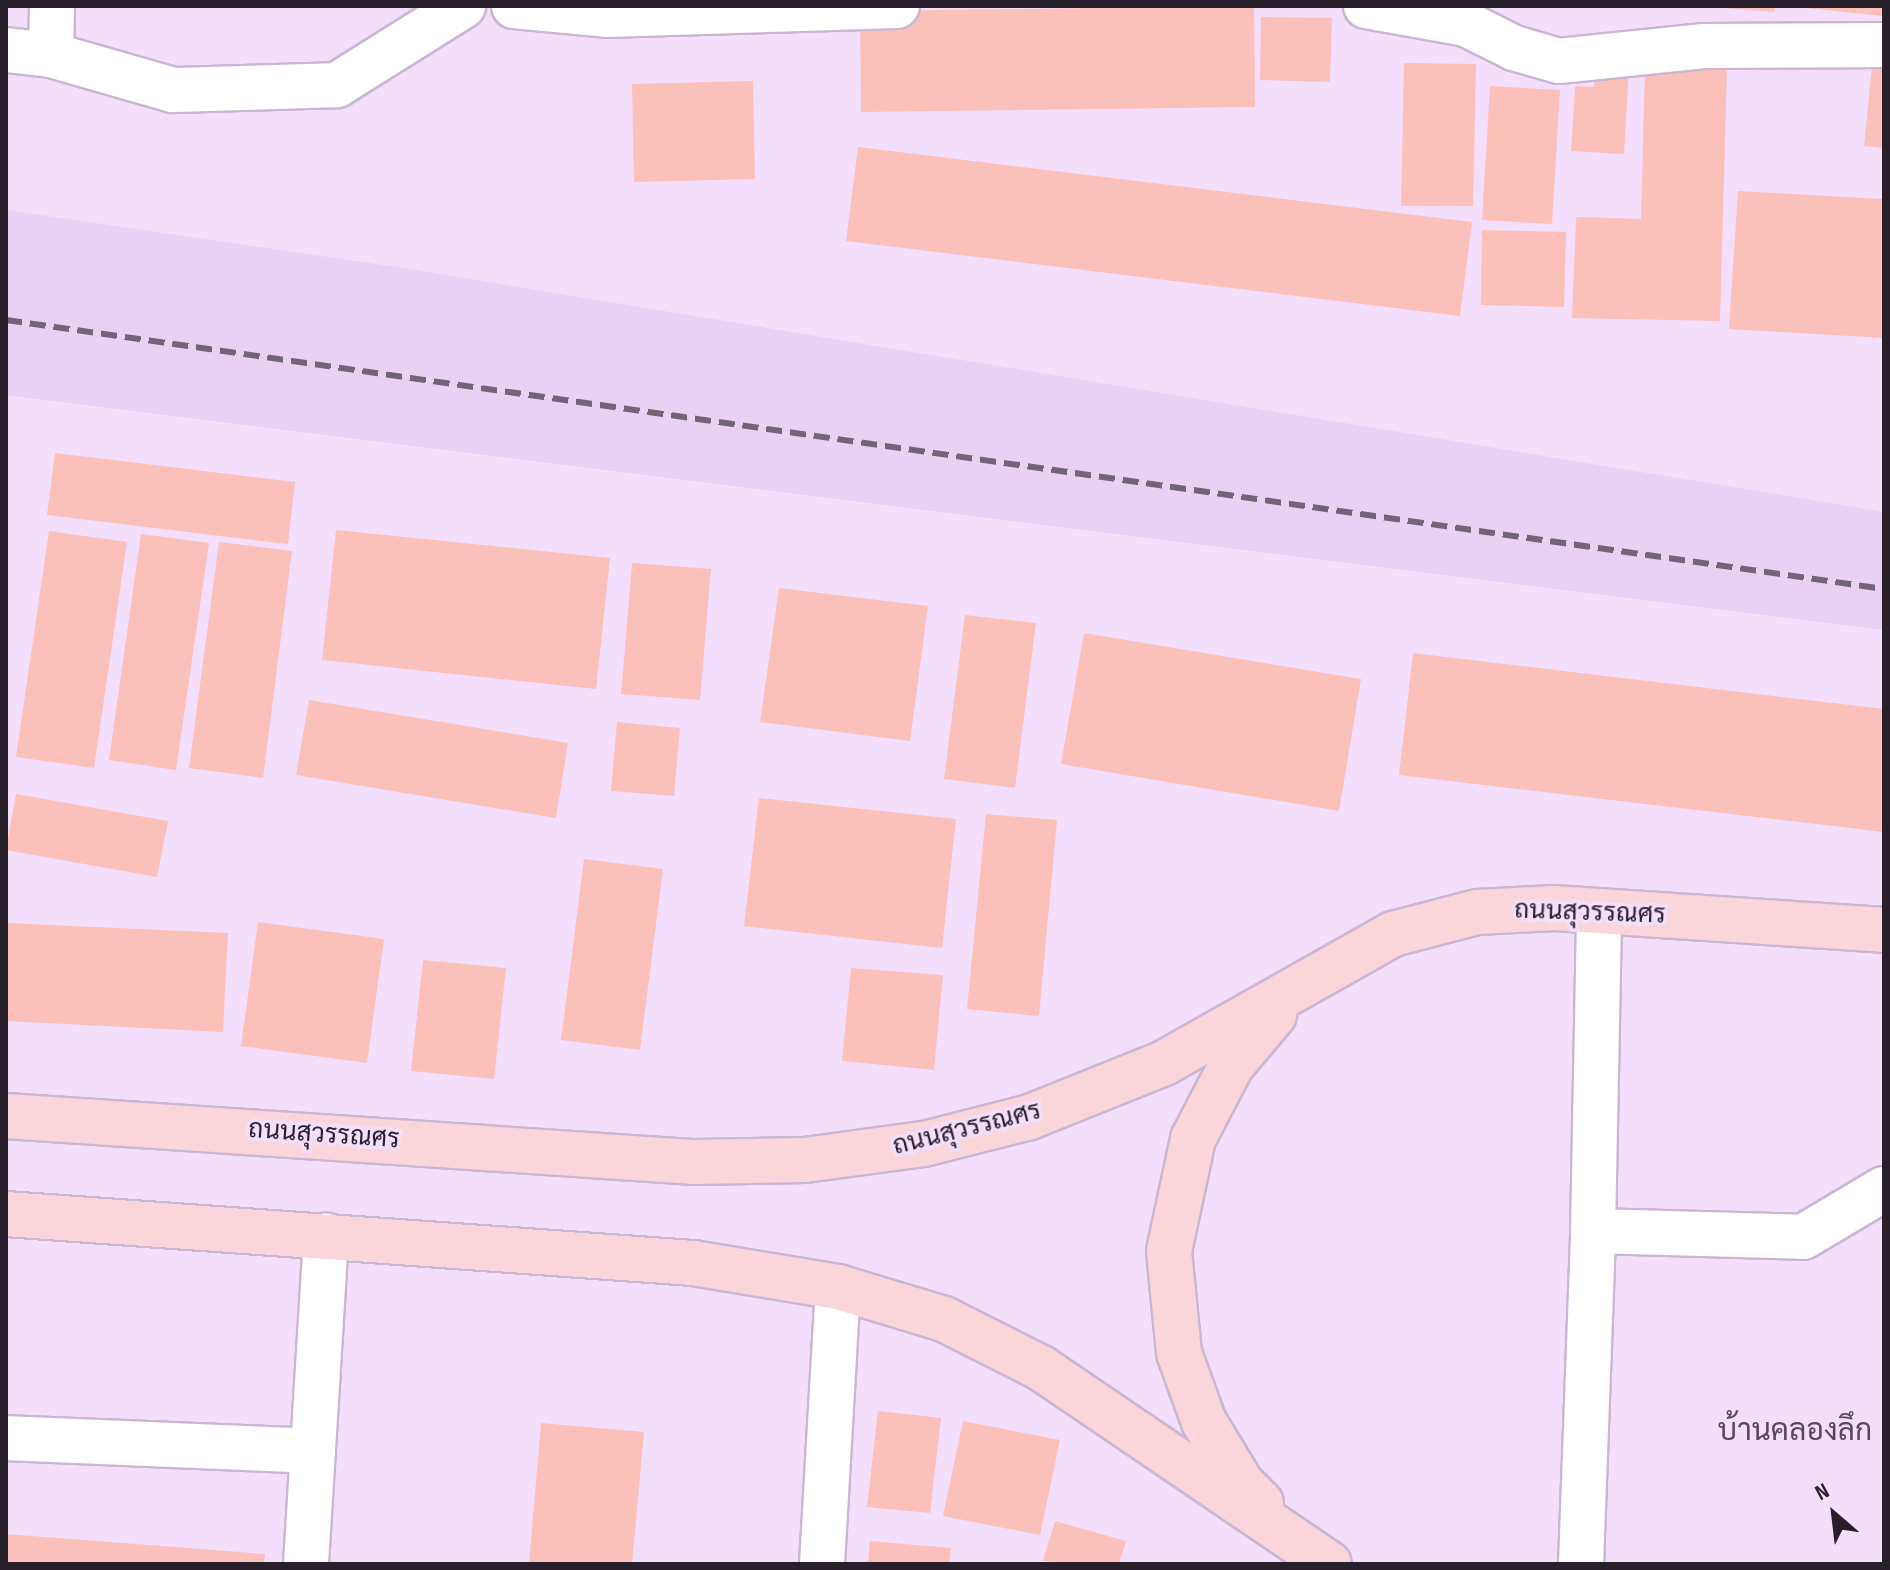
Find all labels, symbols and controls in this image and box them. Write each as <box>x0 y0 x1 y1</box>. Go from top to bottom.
street label: ถนนสุวรรณศร <box>1514 895 1666 931</box>
street label: ถนนสุวรรณศร <box>890 1096 1044 1162</box>
street label: ถนนสุวรรณศร <box>247 1114 401 1156</box>
district label: บ้านคลองลึก <box>1718 1413 1872 1449</box>
north arrow <box>1794 1474 1874 1554</box>
text: N <box>1811 1478 1834 1507</box>

